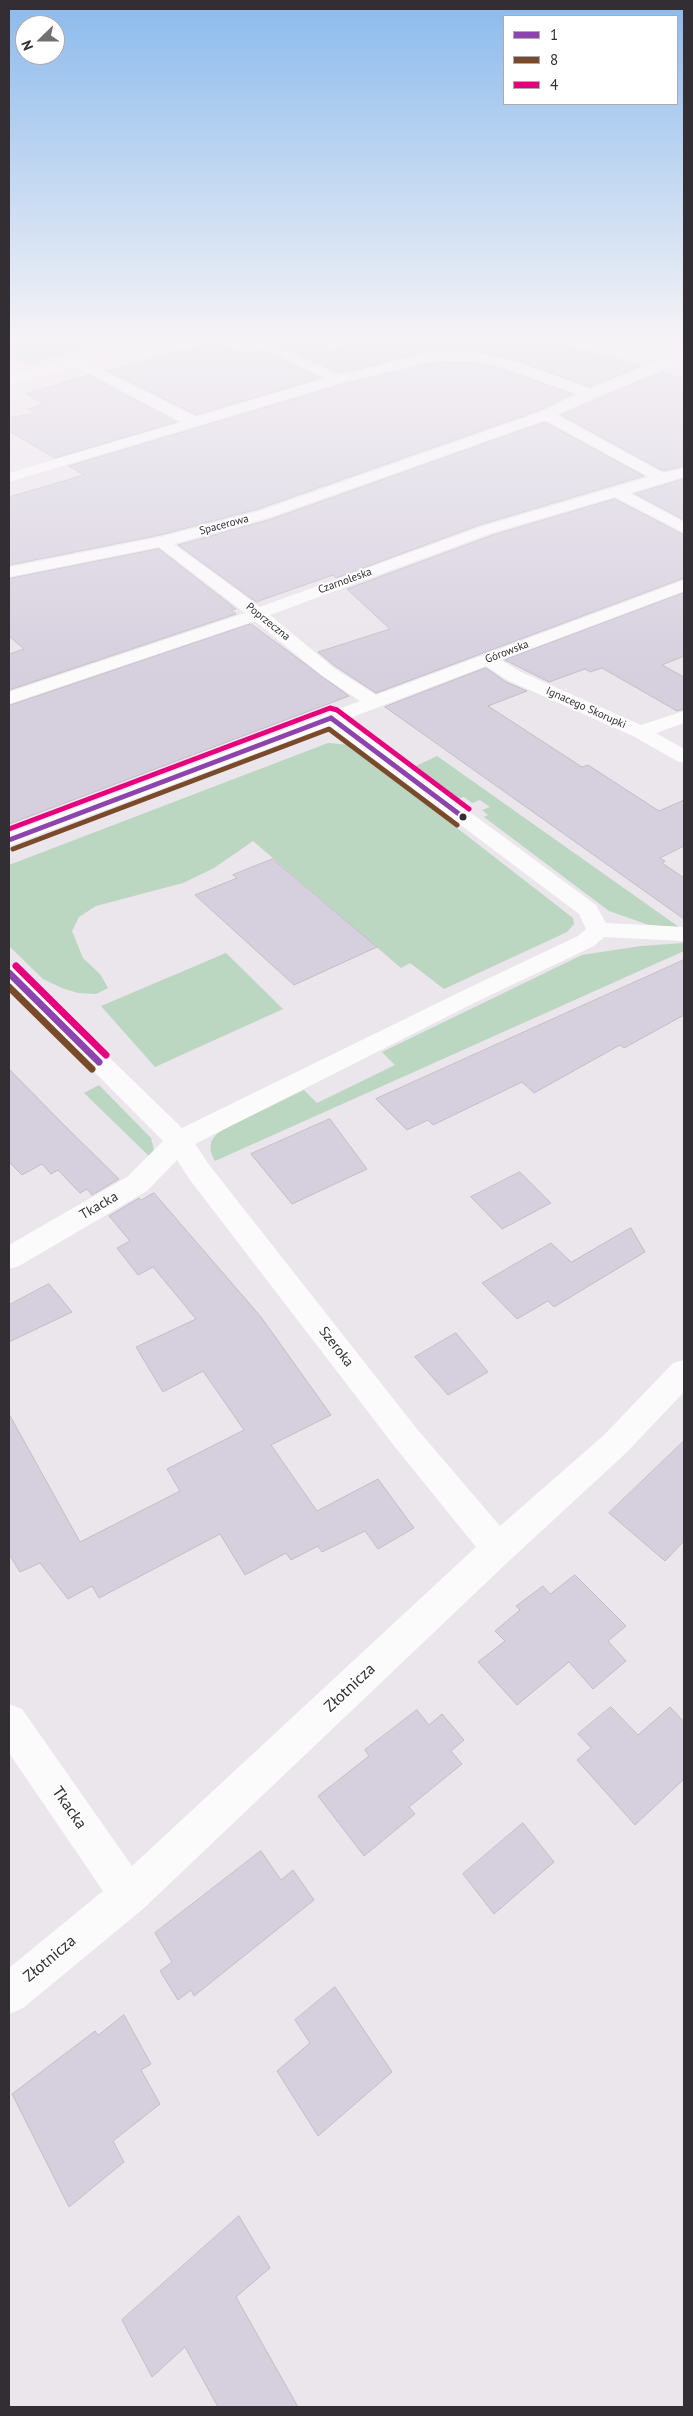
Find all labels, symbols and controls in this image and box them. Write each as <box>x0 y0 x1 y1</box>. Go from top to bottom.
north arrow <box>15 15 65 65</box>
legend <box>503 15 678 105</box>
text: 1 <box>550 25 558 44</box>
text: N <box>17 38 37 53</box>
text: 8 <box>550 50 558 69</box>
text: 4 <box>550 75 558 94</box>
street label: Spacerowa <box>198 512 250 538</box>
street label: Czarnoleska <box>316 565 374 597</box>
street label: Poprzeczna <box>243 600 293 644</box>
street label: Górowska <box>483 638 531 666</box>
street label: Ignacego Skorupki <box>544 684 628 732</box>
unlabelled marker <box>458 812 468 822</box>
street label: Tkacka <box>77 1188 121 1224</box>
street label: Szeroka <box>315 1324 357 1370</box>
street label: Złotnicza <box>321 1660 379 1716</box>
street label: Tkacka <box>48 1783 90 1833</box>
street label: Złotnicza <box>20 1932 80 1986</box>

